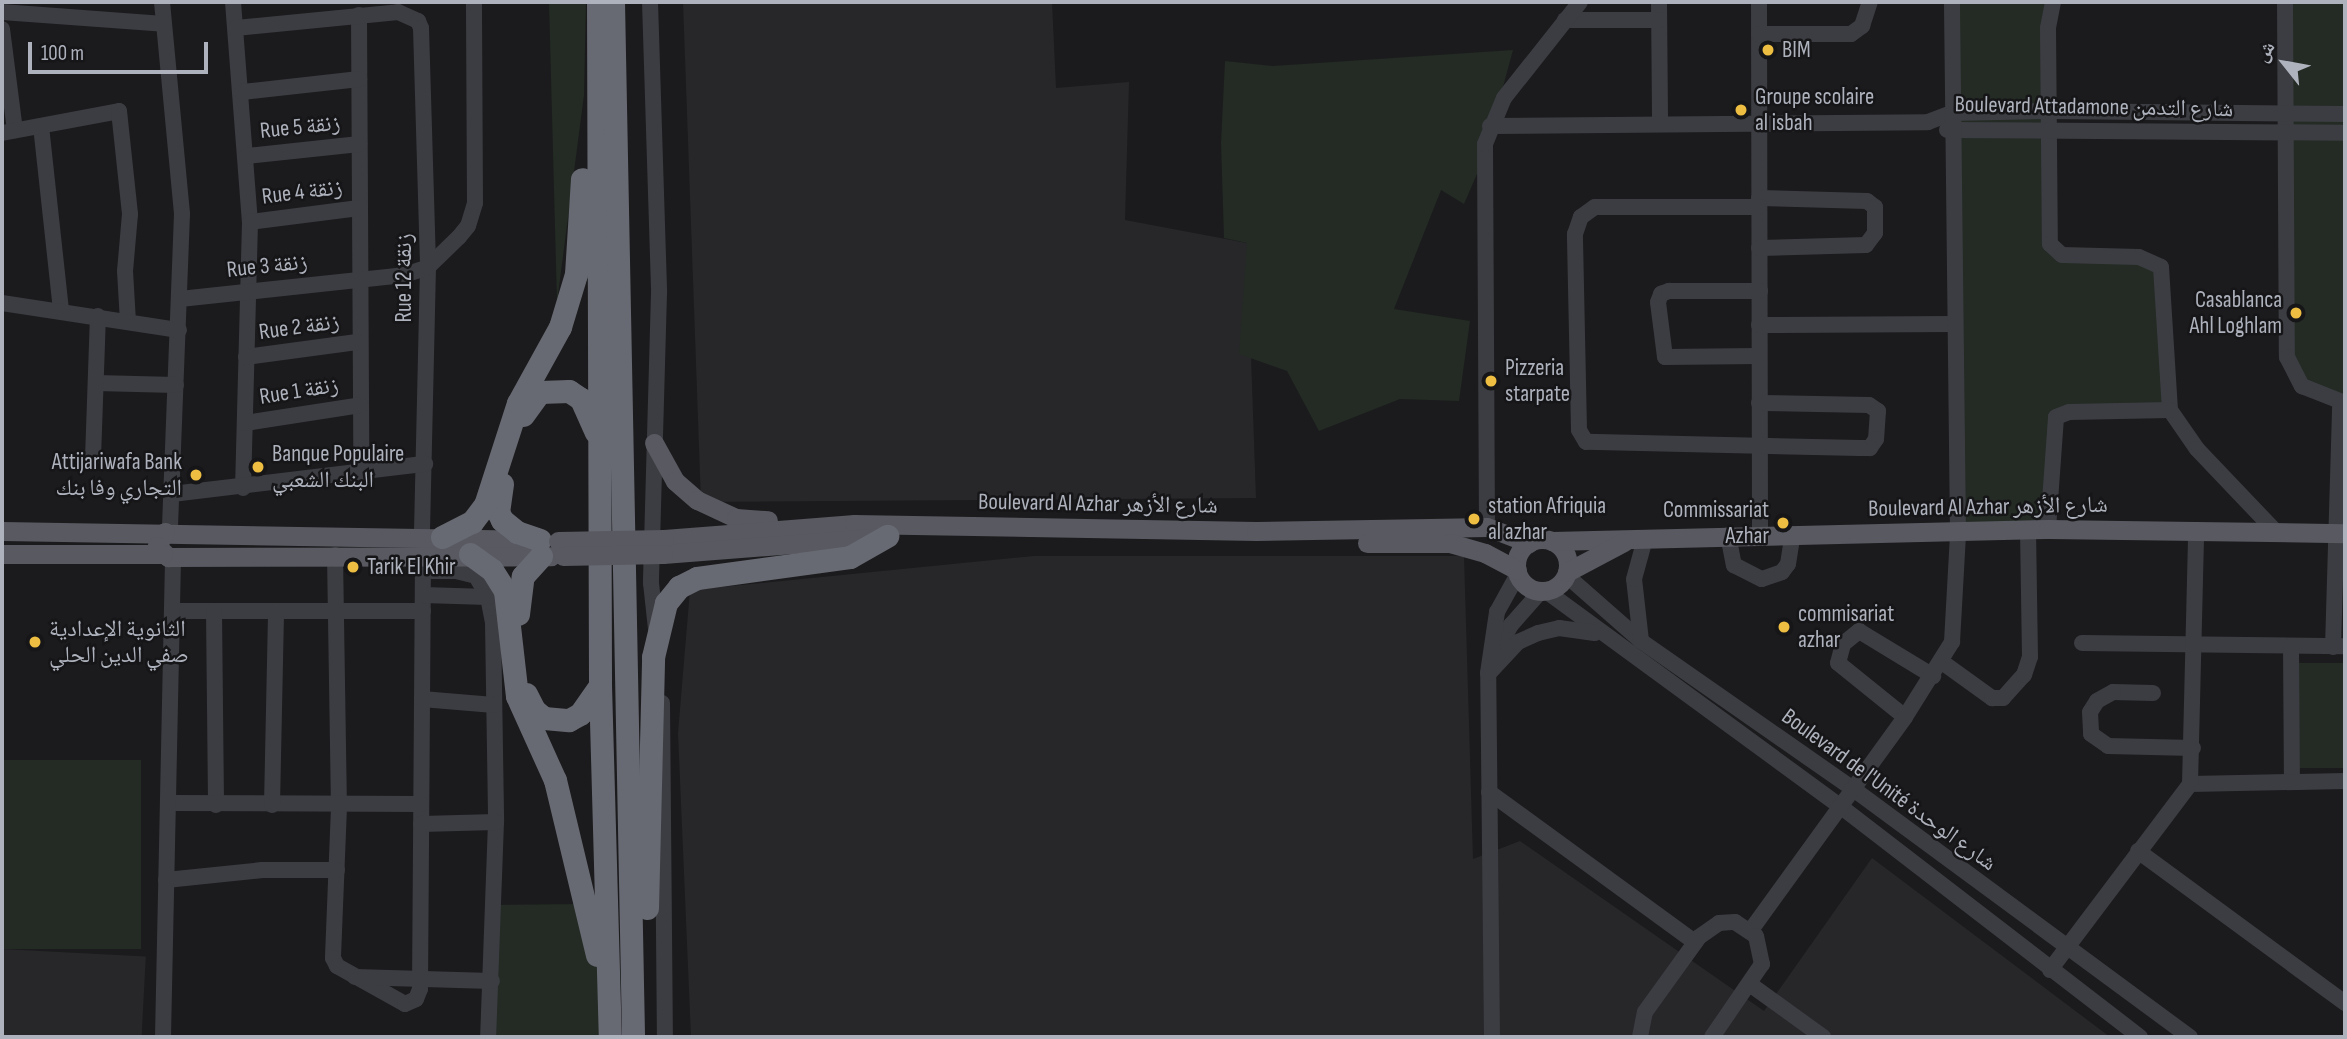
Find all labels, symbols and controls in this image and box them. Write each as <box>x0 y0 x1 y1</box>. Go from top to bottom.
scale bar <box>32 28 212 72</box>
north arrow <box>2249 28 2319 98</box>
place label: BIM <box>1782 36 1811 64</box>
text: ش <box>2251 37 2281 67</box>
text: 100 m <box>41 41 84 66</box>
marker: BIM <box>1760 42 1776 58</box>
place label: Groupe scolaire al isbah <box>1755 83 1874 137</box>
street label: Boulevard Attadamone شارع التدمن <box>1954 91 2234 123</box>
marker: Groupe scolaire al isbah <box>1733 102 1749 118</box>
street label: Rue 5 زنقة <box>259 109 341 145</box>
street label: Rue 4 زنقة <box>260 173 344 211</box>
street label: Rue 12 زنقة <box>390 233 418 323</box>
street label: Rue 3 زنقة <box>225 248 309 284</box>
place label: Casablanca Ahl Loghlam <box>2189 286 2282 340</box>
marker: Casablanca Ahl Loghlam <box>2288 305 2304 321</box>
street label: Rue 2 زنقة <box>257 308 341 346</box>
place label: Pizzeria starpate <box>1505 354 1570 408</box>
street label: Rue 1 زنقة <box>258 371 340 411</box>
marker: Pizzeria starpate <box>1483 373 1499 389</box>
place label: Banque Populaire البنك الشعبي <box>272 440 404 494</box>
place label: Attijariwafa Bank التجاري وفا بنك <box>52 448 182 502</box>
marker: Banque Populaire البنك الشعبي <box>250 459 266 475</box>
marker: Attijariwafa Bank التجاري وفا بنك <box>188 467 204 483</box>
street label: Boulevard Al Azhar شارع الأزهر <box>978 488 1218 520</box>
street label: Boulevard Al Azhar شارع الأزهر <box>1868 491 2108 523</box>
place label: station Afriquia al azhar <box>1488 492 1606 546</box>
place label: Commissariat Azhar <box>1663 496 1769 550</box>
marker: station Afriquia al azhar <box>1466 511 1482 527</box>
marker: Commissariat Azhar <box>1775 515 1791 531</box>
place label: Tarik El Khir <box>367 553 456 581</box>
marker: Tarik El Khir <box>345 559 361 575</box>
place label: commisariat azhar <box>1798 600 1894 654</box>
place label: الثانوية الإعدادية صفي الدين الحلي <box>49 615 189 669</box>
marker: commisariat azhar <box>1776 619 1792 635</box>
marker: الثانوية الإعدادية صفي الدين الحلي <box>27 634 43 650</box>
street label: Boulevard de l'Unité شارع الوحدة <box>1776 703 2002 877</box>

